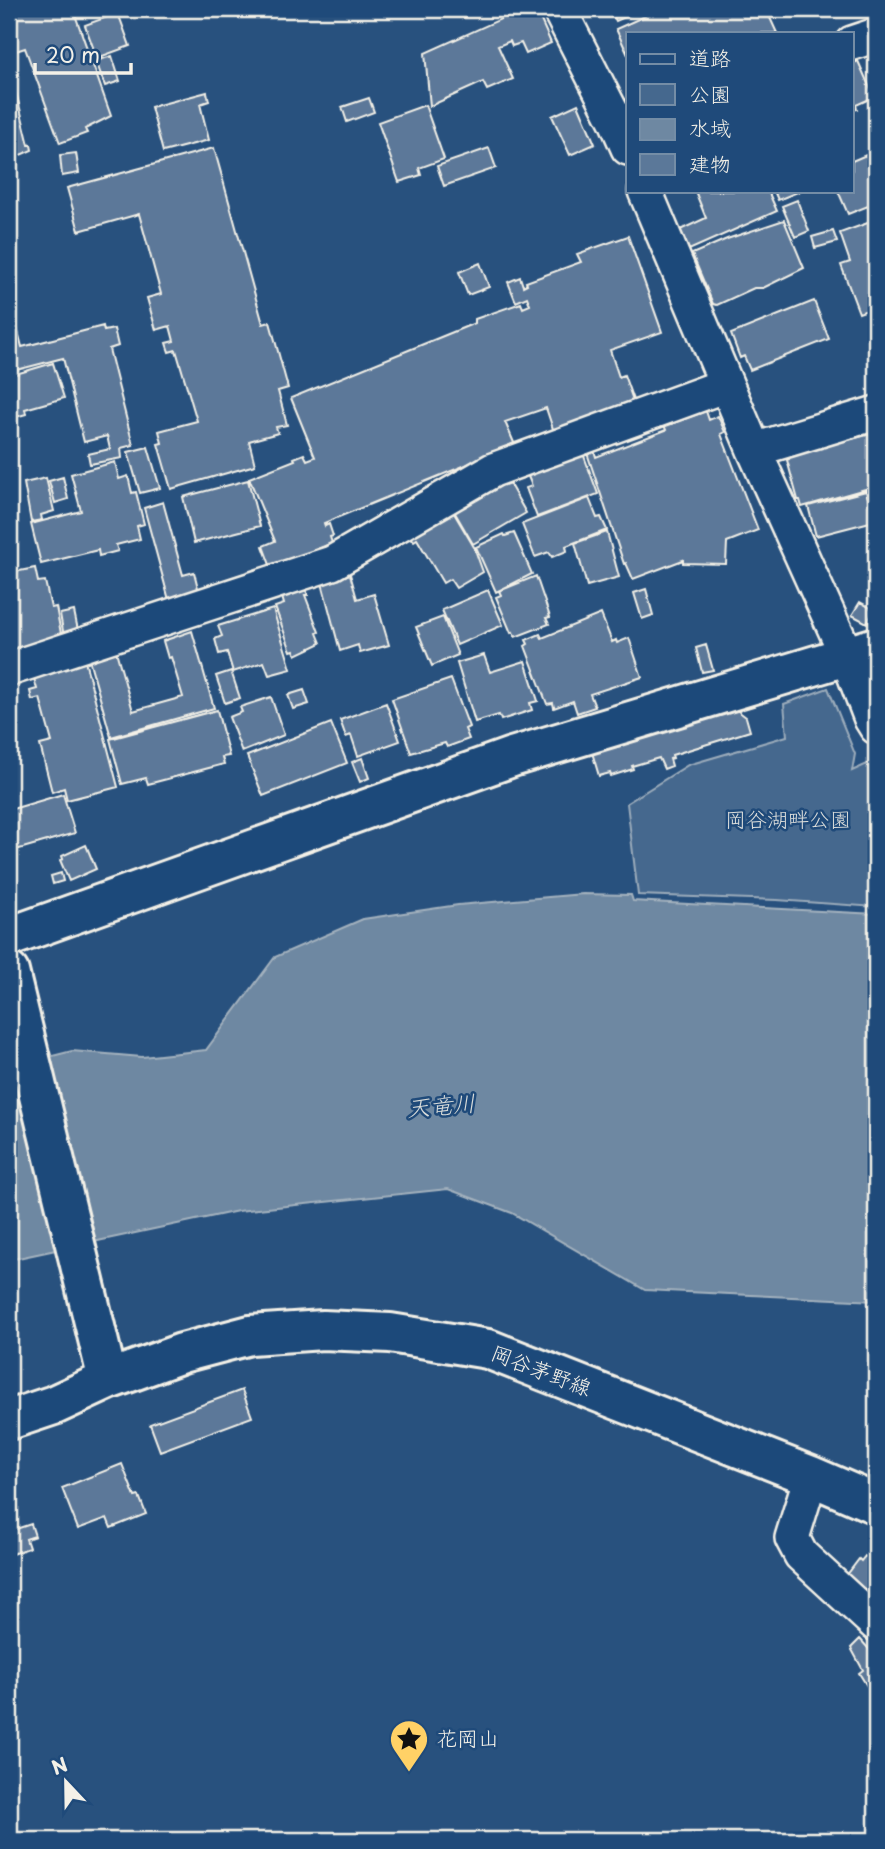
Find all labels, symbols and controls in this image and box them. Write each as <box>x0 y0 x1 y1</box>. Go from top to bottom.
scale bar <box>35 32 131 76</box>
legend <box>626 32 854 192</box>
text: 20 m <box>46 38 100 70</box>
text: 道路 <box>689 41 731 73</box>
text: 公園 <box>689 77 731 109</box>
text: 水域 <box>689 111 731 143</box>
text: 建物 <box>689 147 731 179</box>
park label: 岡谷湖畔公園 <box>725 802 851 834</box>
water label: 天竜川 <box>405 1084 477 1125</box>
street label: 岡谷茅野線 <box>487 1335 596 1403</box>
place icon: 花岡山 <box>388 1718 430 1773</box>
place label: 花岡山 <box>436 1721 499 1753</box>
north arrow <box>32 1748 102 1818</box>
text: N <box>47 1750 71 1781</box>

